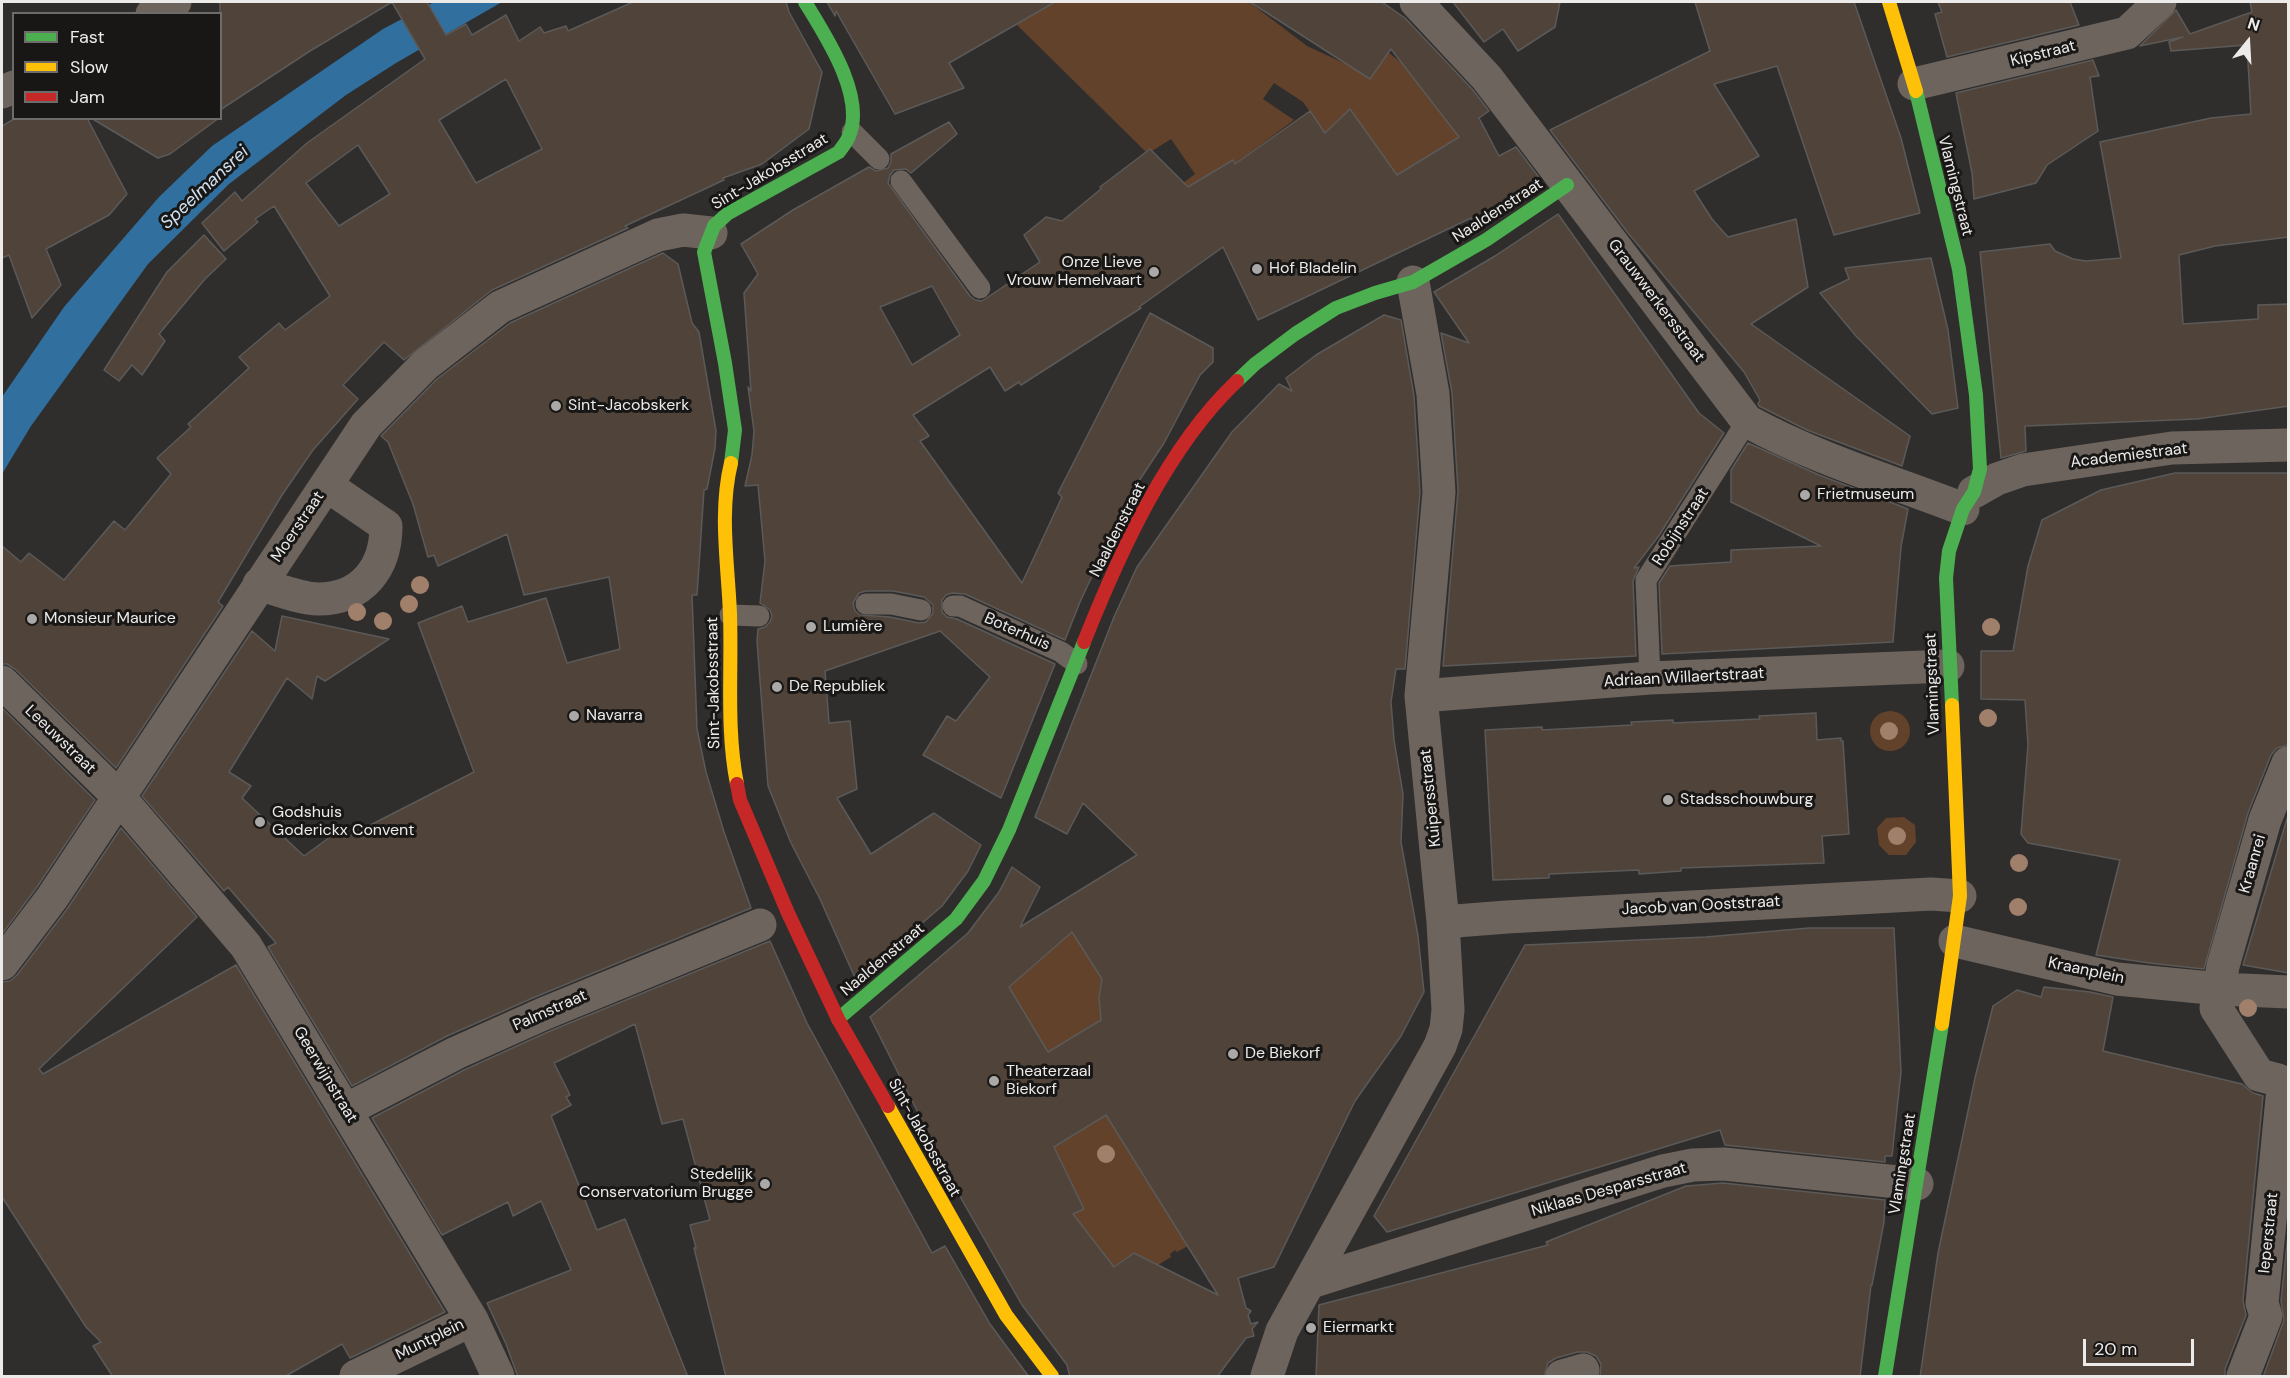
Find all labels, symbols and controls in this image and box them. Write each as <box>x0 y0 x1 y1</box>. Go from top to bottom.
legend <box>12 12 222 120</box>
north arrow <box>2218 12 2278 72</box>
text: N <box>2245 13 2263 36</box>
text: Fast <box>70 25 105 49</box>
street label: Kipstraat <box>2008 37 2078 71</box>
text: Slow <box>70 55 109 79</box>
text: Jam <box>70 85 105 109</box>
street label: Sint-Jakobsstraat <box>708 130 832 214</box>
street label: Vlamingstraat <box>1933 134 1977 238</box>
water label: Speelmansrei <box>156 142 254 234</box>
street label: Naaldenstraat <box>1449 175 1547 247</box>
street label: Grauwwerkersstraat <box>1604 236 1708 366</box>
place label: Onze Lieve Vrouw Hemelvaart <box>1006 253 1142 291</box>
place label: Hof Bladelin <box>1269 259 1357 279</box>
marker: Hof Bladelin <box>1250 262 1264 276</box>
marker: Onze Lieve Vrouw Hemelvaart <box>1147 265 1161 279</box>
place label: Sint-Jacobskerk <box>568 396 689 416</box>
marker: Sint-Jacobskerk <box>549 399 563 413</box>
street label: Academiestraat <box>2069 439 2189 473</box>
street label: Naaldenstraat <box>1086 479 1150 581</box>
street label: Robijnstraat <box>1649 485 1713 569</box>
place label: Frietmuseum <box>1817 485 1914 505</box>
street label: Moerstraat <box>267 488 329 566</box>
marker: Frietmuseum <box>1798 488 1812 502</box>
place label: Monsieur Maurice <box>44 609 176 629</box>
street label: Boterhuis <box>981 609 1053 655</box>
marker: Monsieur Maurice <box>25 612 39 626</box>
street label: Sint-Jakobsstraat <box>703 617 725 749</box>
place label: Lumière <box>823 617 882 637</box>
marker: Lumière <box>804 620 818 634</box>
street label: Vlamingstraat <box>1922 632 1944 736</box>
street label: Adriaan Willaertstraat <box>1603 664 1765 692</box>
place label: De Republiek <box>789 677 885 697</box>
marker: De Republiek <box>770 680 784 694</box>
street label: Leeuwstraat <box>21 701 99 779</box>
place label: Navarra <box>586 706 643 726</box>
marker: Navarra <box>567 709 581 723</box>
street label: Kuipersstraat <box>1416 748 1446 848</box>
place label: Stadsschouwburg <box>1680 790 1813 810</box>
marker: Stadsschouwburg <box>1661 793 1675 807</box>
place label: Godshuis Goderickx Convent <box>272 803 414 841</box>
marker: Godshuis Goderickx Convent <box>253 815 267 829</box>
street label: Kraanrei <box>2235 832 2271 896</box>
street label: Jacob van Ooststraat <box>1621 892 1781 920</box>
street label: Naaldenstraat <box>837 919 929 1001</box>
street label: Kraanplein <box>2046 954 2126 988</box>
street label: Palmstraat <box>510 986 590 1036</box>
street label: Geerwijnstraat <box>289 1023 361 1127</box>
place label: De Biekorf <box>1245 1044 1320 1064</box>
marker: De Biekorf <box>1226 1047 1240 1061</box>
place label: Theaterzaal Biekorf <box>1006 1062 1091 1100</box>
marker: Theaterzaal Biekorf <box>987 1074 1001 1088</box>
street label: Sint-Jakobsstraat <box>884 1075 964 1201</box>
street label: Vlamingstraat <box>1885 1112 1921 1216</box>
street label: Niklaas Desparsstraat <box>1529 1159 1689 1221</box>
place label: Stedelijk Conservatorium Brugge <box>579 1165 753 1203</box>
marker: Stedelijk Conservatorium Brugge <box>758 1177 772 1191</box>
street label: Ieperstraat <box>2255 1192 2283 1274</box>
street label: Muntplein <box>393 1315 467 1365</box>
place label: Eiermarkt <box>1323 1318 1394 1338</box>
marker: Eiermarkt <box>1304 1321 1318 1335</box>
scale bar <box>2086 1327 2197 1365</box>
text: 20 m <box>2094 1337 2137 1361</box>

